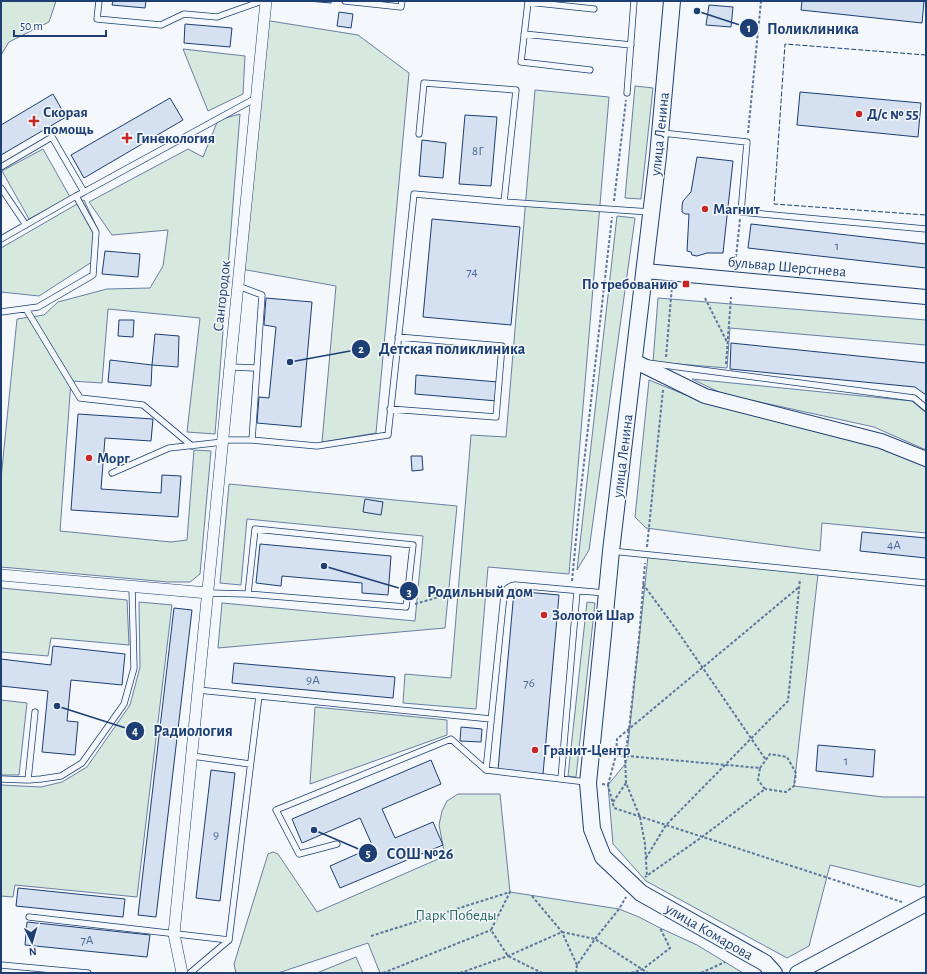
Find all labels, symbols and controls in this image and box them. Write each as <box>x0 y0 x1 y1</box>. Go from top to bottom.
scale bar <box>14 12 106 38</box>
callout: Поликлиника <box>739 14 867 42</box>
text: 50 m <box>20 20 43 32</box>
text: Поликлиника <box>767 21 859 37</box>
text: 1 <box>747 22 751 34</box>
street label: улица Ленина <box>648 91 672 178</box>
place label: Скорая помощь <box>43 105 94 137</box>
place label: Д/с № 55 <box>867 107 919 122</box>
marker: Д/с № 55 <box>854 109 864 119</box>
marker: Скорая помощь <box>28 115 40 127</box>
place label: Гинекология <box>136 131 215 146</box>
marker: Гинекология <box>121 132 133 144</box>
house number: 8Г <box>472 145 484 158</box>
place label: Магнит <box>713 202 760 217</box>
marker: Магнит <box>700 204 710 214</box>
house number: 1 <box>835 240 839 253</box>
street label: бульвар Шерстнева <box>727 254 847 280</box>
street label: Сангородок <box>211 260 233 332</box>
house number: 74 <box>466 266 478 279</box>
place label: По требованию <box>582 277 678 292</box>
marker: По требованию <box>681 279 691 289</box>
callout: Детская поликлиника <box>351 335 534 363</box>
text: Детская поликлиника <box>379 341 526 357</box>
text: 2 <box>358 343 364 355</box>
street label: улица Ленина <box>610 413 636 500</box>
place label: Морг <box>97 451 130 466</box>
marker: Морг <box>84 453 94 463</box>
house number: 4А <box>887 539 901 552</box>
callout: Родильный дом <box>399 577 541 605</box>
text: Родильный дом <box>427 584 533 600</box>
text: 3 <box>406 586 412 598</box>
place label: Золотой Шар <box>552 608 635 623</box>
marker: Золотой Шар <box>539 610 549 620</box>
house number: 9А <box>306 674 320 687</box>
house number: 76 <box>523 677 535 690</box>
callout: Радиология <box>125 717 241 745</box>
text: Радиология <box>153 723 233 739</box>
text: 4 <box>132 725 138 737</box>
place label: Гранит-Центр <box>543 743 631 758</box>
marker: Гранит-Центр <box>530 745 540 755</box>
house number: 1 <box>844 755 848 768</box>
house number: 9 <box>213 829 219 842</box>
callout: СОШ №26 <box>358 839 461 867</box>
text: СОШ №26 <box>387 846 454 862</box>
text: 5 <box>365 847 371 859</box>
street label: улица Комарова <box>662 900 755 963</box>
park label: Парк Победы <box>415 908 497 923</box>
north arrow <box>12 922 52 962</box>
house number: 7А <box>80 934 94 947</box>
text: N <box>29 946 37 957</box>

